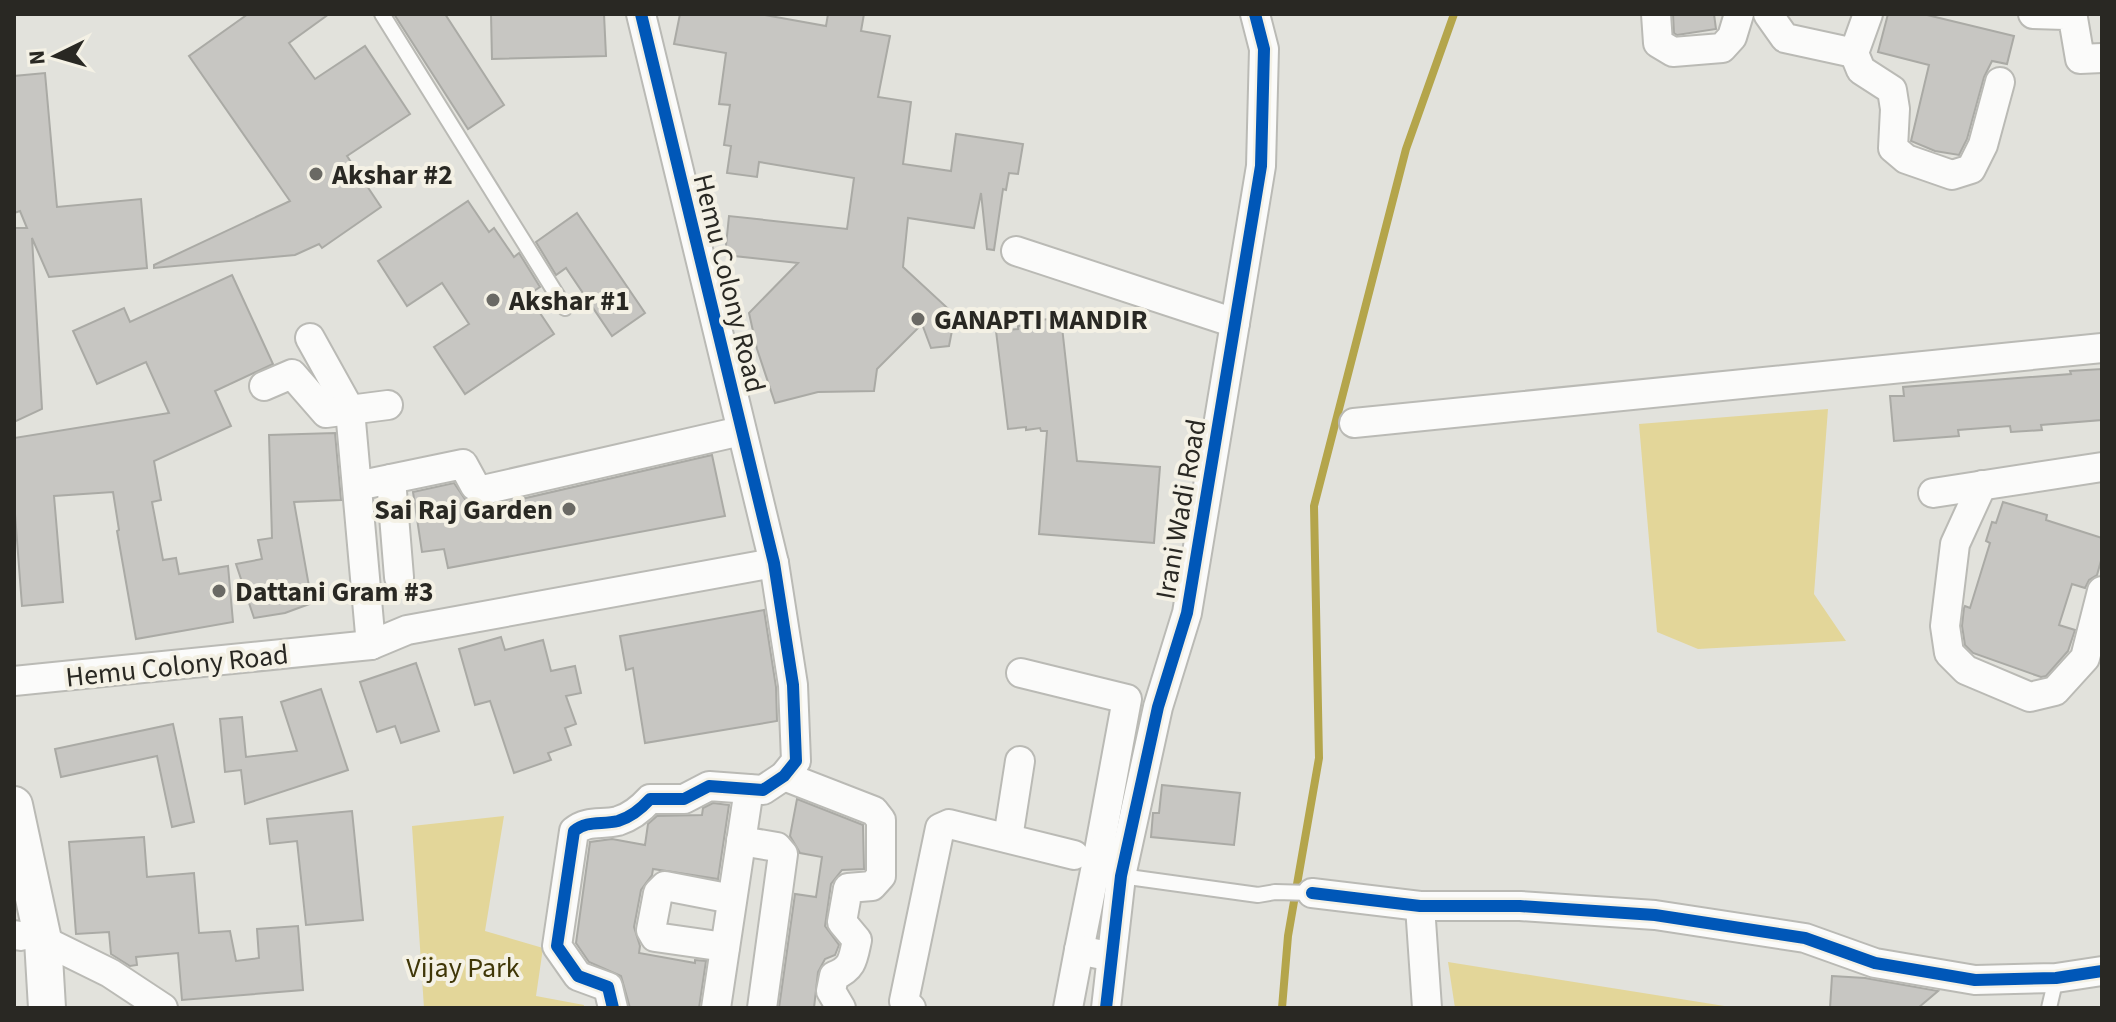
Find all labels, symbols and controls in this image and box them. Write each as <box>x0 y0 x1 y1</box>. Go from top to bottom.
north arrow <box>16 16 96 96</box>
text: N <box>20 49 54 66</box>
place label: Akshar #2 <box>331 155 453 195</box>
marker: Akshar #2 <box>307 165 325 183</box>
street label: Hemu Colony Road <box>683 170 776 397</box>
place label: Akshar #1 <box>508 281 630 321</box>
marker: Akshar #1 <box>484 291 502 309</box>
place label: GANAPTI MANDIR <box>934 300 1148 340</box>
marker: GANAPTI MANDIR <box>909 310 927 328</box>
street label: Irani Wadi Road <box>1145 416 1216 602</box>
place label: Sai Raj Garden <box>374 490 553 530</box>
marker: Sai Raj Garden <box>560 500 578 518</box>
place label: Dattani Gram #3 <box>235 572 434 612</box>
marker: Dattani Gram #3 <box>210 582 228 600</box>
street label: Hemu Colony Road <box>64 634 290 698</box>
park label: Vijay Park <box>406 948 520 988</box>

